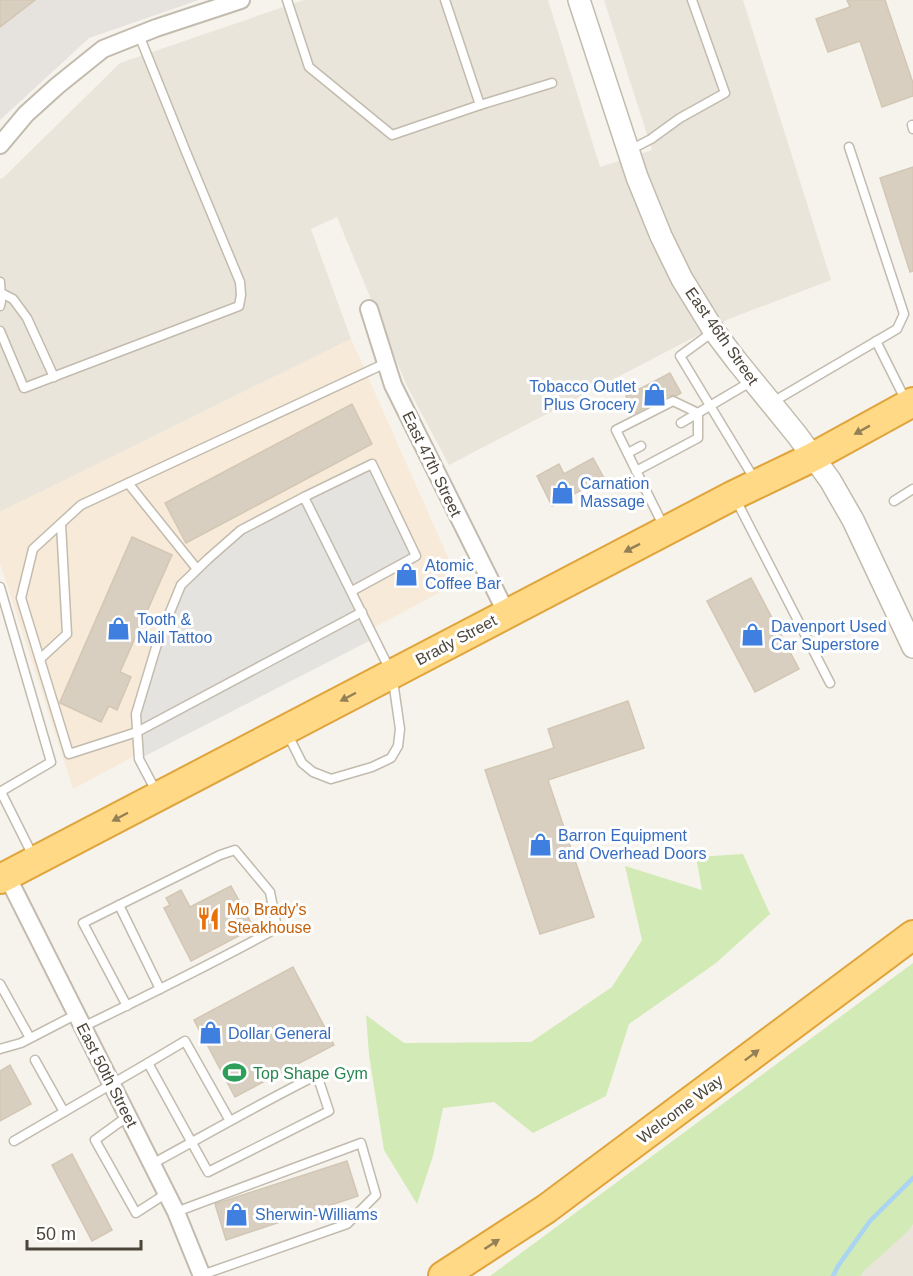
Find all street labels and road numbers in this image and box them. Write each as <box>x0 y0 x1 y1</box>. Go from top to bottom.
street label: East 46th Street <box>682 284 762 388</box>
street label: East 47th Street <box>399 409 465 520</box>
street label: Brady Street <box>413 611 500 668</box>
street label: East 50th Street <box>73 1020 141 1130</box>
street label: Welcome Way <box>634 1071 726 1147</box>

